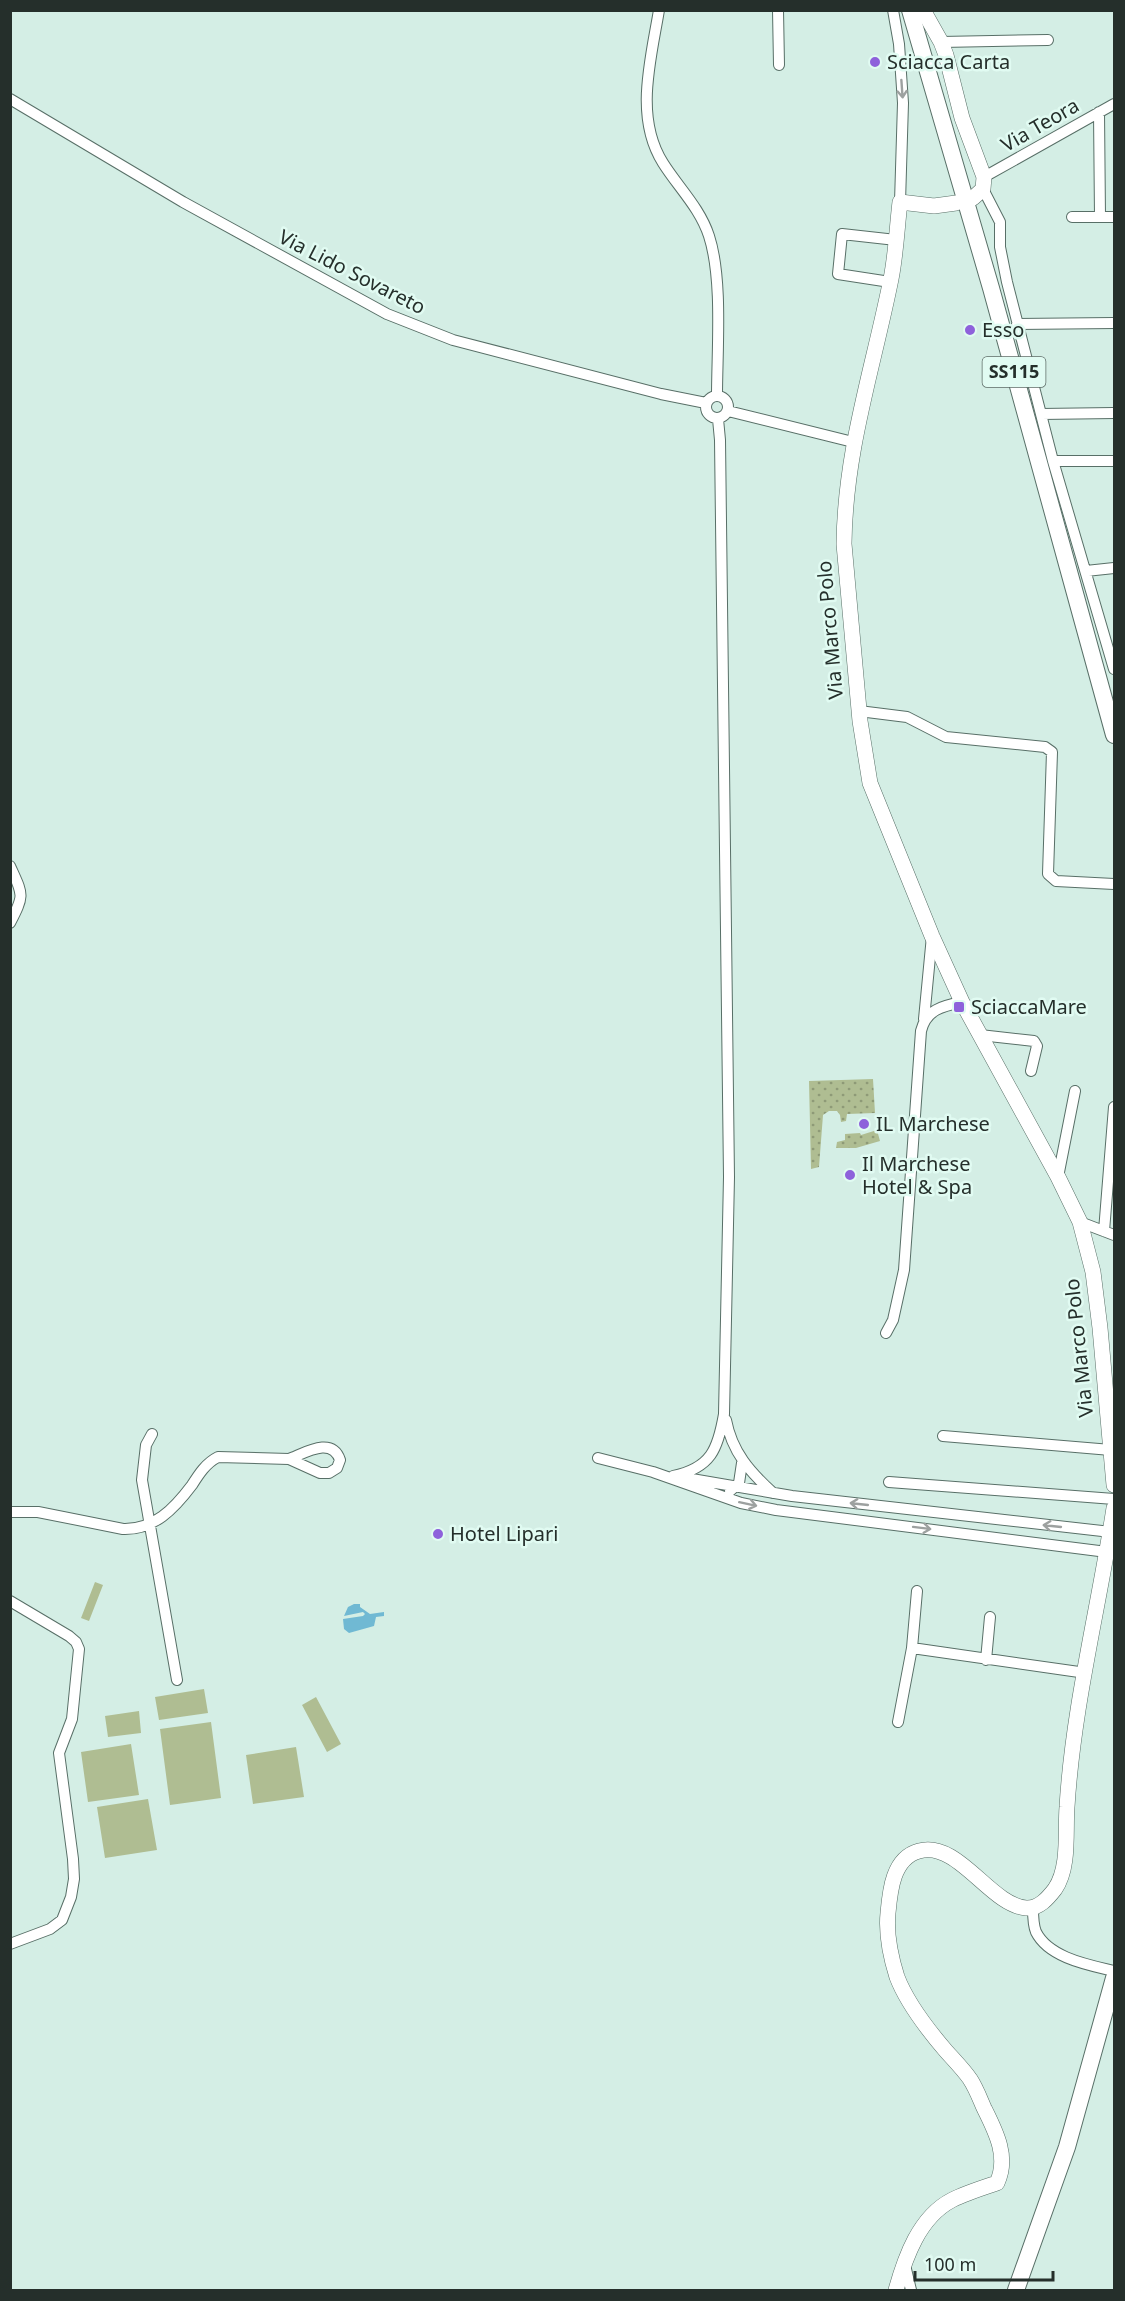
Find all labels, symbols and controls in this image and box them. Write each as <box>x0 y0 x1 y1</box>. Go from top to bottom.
place label: Sciacca Carta <box>887 48 1010 75</box>
marker: Sciacca Carta <box>868 55 882 69</box>
one-way arrow <box>897 79 908 99</box>
street label: Via Teora <box>996 91 1084 158</box>
street label: Via Lido Sovareto <box>274 223 430 320</box>
place label: Esso <box>982 316 1024 343</box>
marker: Esso <box>963 323 977 337</box>
road number: SS115 <box>982 357 1046 387</box>
street label: Via Marco Polo <box>810 560 849 701</box>
place label: SciaccaMare <box>971 993 1087 1020</box>
marker: SciaccaMare <box>952 1000 966 1014</box>
place label: IL Marchese <box>876 1110 990 1137</box>
marker: IL Marchese <box>857 1117 871 1131</box>
place label: Il Marchese Hotel & Spa <box>862 1150 972 1200</box>
marker: Il Marchese Hotel & Spa <box>843 1168 857 1182</box>
street label: Via Marco Polo <box>1058 1277 1099 1419</box>
one-way arrow <box>849 1498 869 1509</box>
one-way arrow <box>737 1499 757 1510</box>
place label: Hotel Lipari <box>450 1520 558 1547</box>
one-way arrow <box>1043 1520 1063 1531</box>
one-way arrow <box>912 1523 932 1534</box>
marker: Hotel Lipari <box>431 1527 445 1541</box>
scale bar <box>915 2244 1053 2282</box>
text: 100 m <box>924 2252 976 2276</box>

